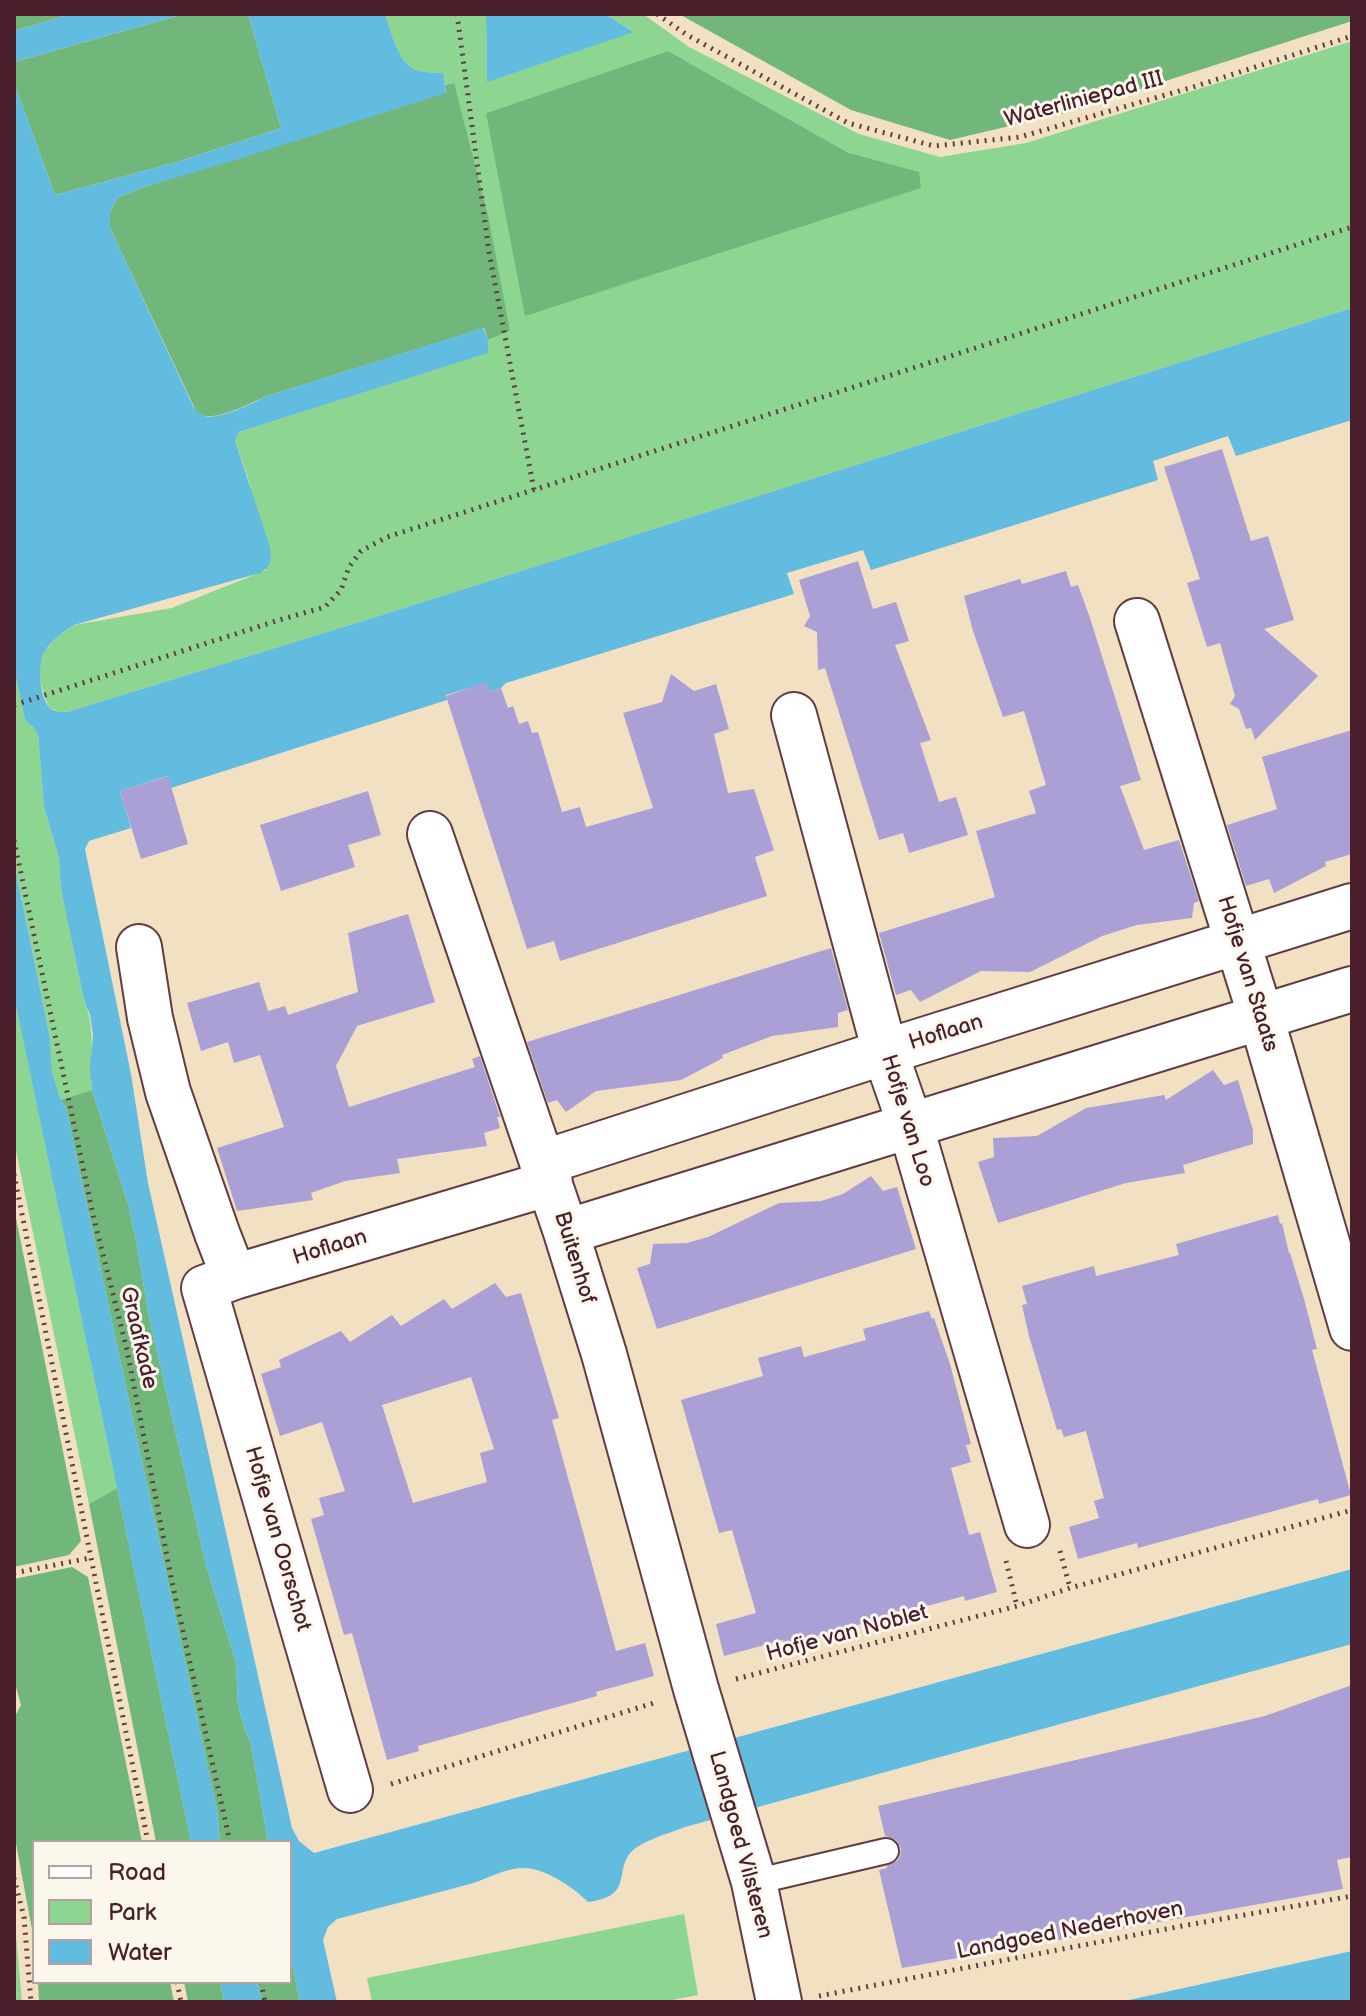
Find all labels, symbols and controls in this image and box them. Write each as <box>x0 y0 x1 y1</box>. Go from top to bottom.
street label: Waterliniepad III <box>1002 66 1166 134</box>
street label: Hofje van Staats <box>1211 893 1283 1055</box>
street label: Hoflaan <box>906 1009 986 1057</box>
street label: Hofje van Loo <box>874 1052 940 1190</box>
street label: Buitenhof <box>547 1209 601 1307</box>
street label: Hoflaan <box>290 1224 370 1272</box>
street label: Graafkade <box>113 1284 163 1392</box>
street label: Hofje van Oorschot <box>238 1444 316 1634</box>
street label: Hofje van Noblet <box>763 1600 931 1668</box>
street label: Landgoed Vilsteren <box>702 1748 778 1942</box>
legend <box>32 1840 292 1984</box>
text: Road <box>108 1858 166 1887</box>
street label: Landgoed Nederhoven <box>955 1896 1185 1966</box>
text: Park <box>108 1898 156 1927</box>
text: Water <box>108 1938 172 1967</box>

